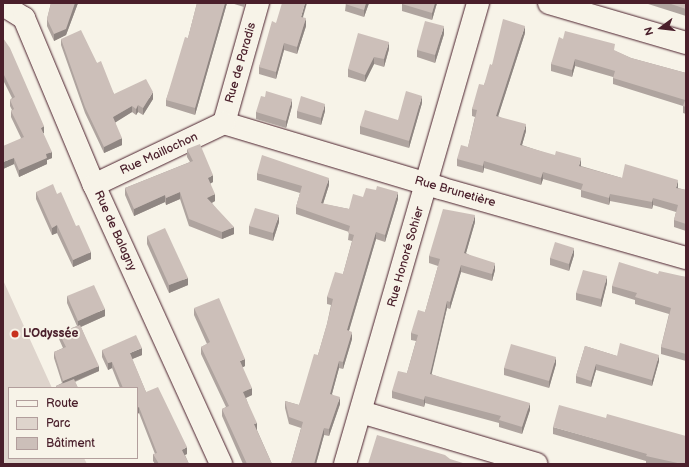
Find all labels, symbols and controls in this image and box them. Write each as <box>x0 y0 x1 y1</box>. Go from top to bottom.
north arrow <box>641 8 681 48</box>
street label: Rue de Paradis <box>223 21 259 105</box>
text: N <box>642 26 656 37</box>
street label: Rue Maillochon <box>118 130 200 178</box>
street label: Rue Brunetière <box>413 174 497 210</box>
street label: Rue de Balagny <box>91 189 139 273</box>
street label: Rue Honoré Sohier <box>385 205 427 309</box>
place label: L'Odyssée <box>23 327 78 341</box>
marker: L'Odyssée <box>10 329 20 339</box>
legend <box>8 387 138 459</box>
text: Route <box>46 396 78 411</box>
text: Parc <box>46 416 70 431</box>
text: Bâtiment <box>46 436 95 451</box>

